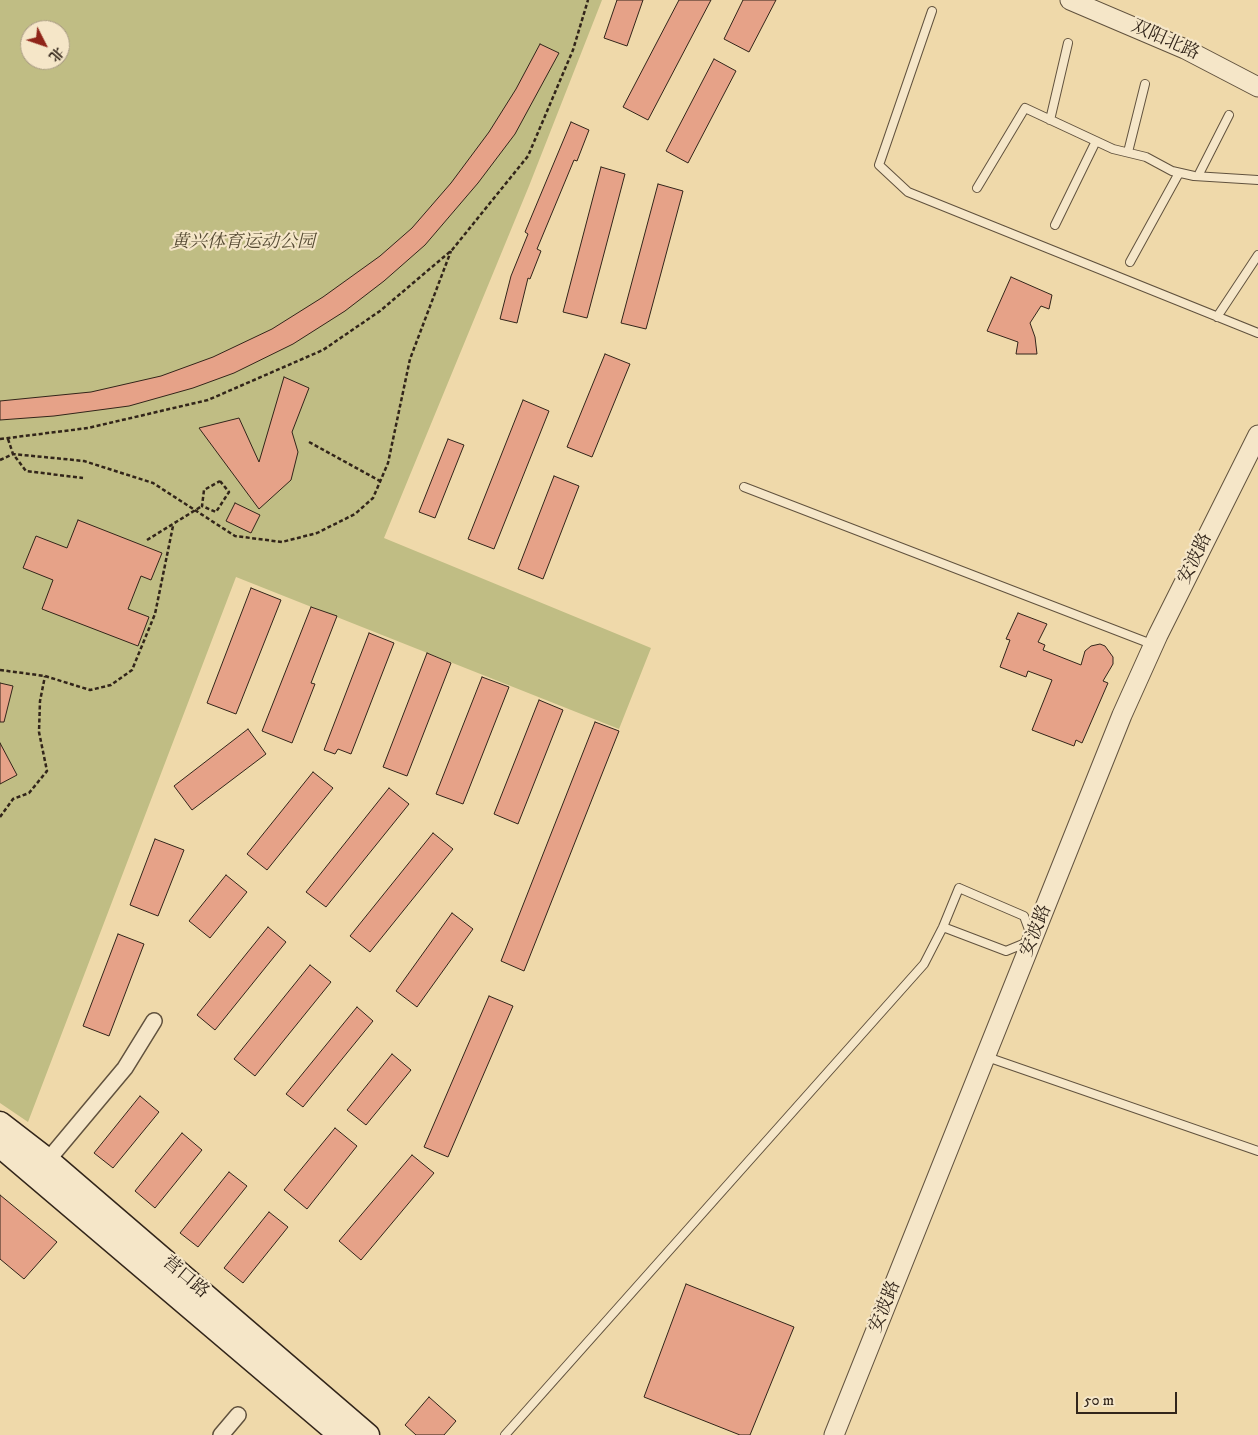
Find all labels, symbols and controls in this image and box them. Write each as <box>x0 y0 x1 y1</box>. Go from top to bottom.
street label: 双阳北路 <box>1128 16 1202 66</box>
north arrow <box>20 20 70 70</box>
text: 北 <box>44 43 67 65</box>
park label: 黄兴体育运动公园 <box>171 232 315 254</box>
street label: 安波路 <box>1174 530 1218 588</box>
street label: 安波路 <box>1017 902 1057 960</box>
street label: 营口路 <box>157 1252 213 1304</box>
street label: 安波路 <box>866 1278 906 1336</box>
scale bar <box>1078 1382 1179 1414</box>
text: 50 m <box>1084 1391 1114 1410</box>

